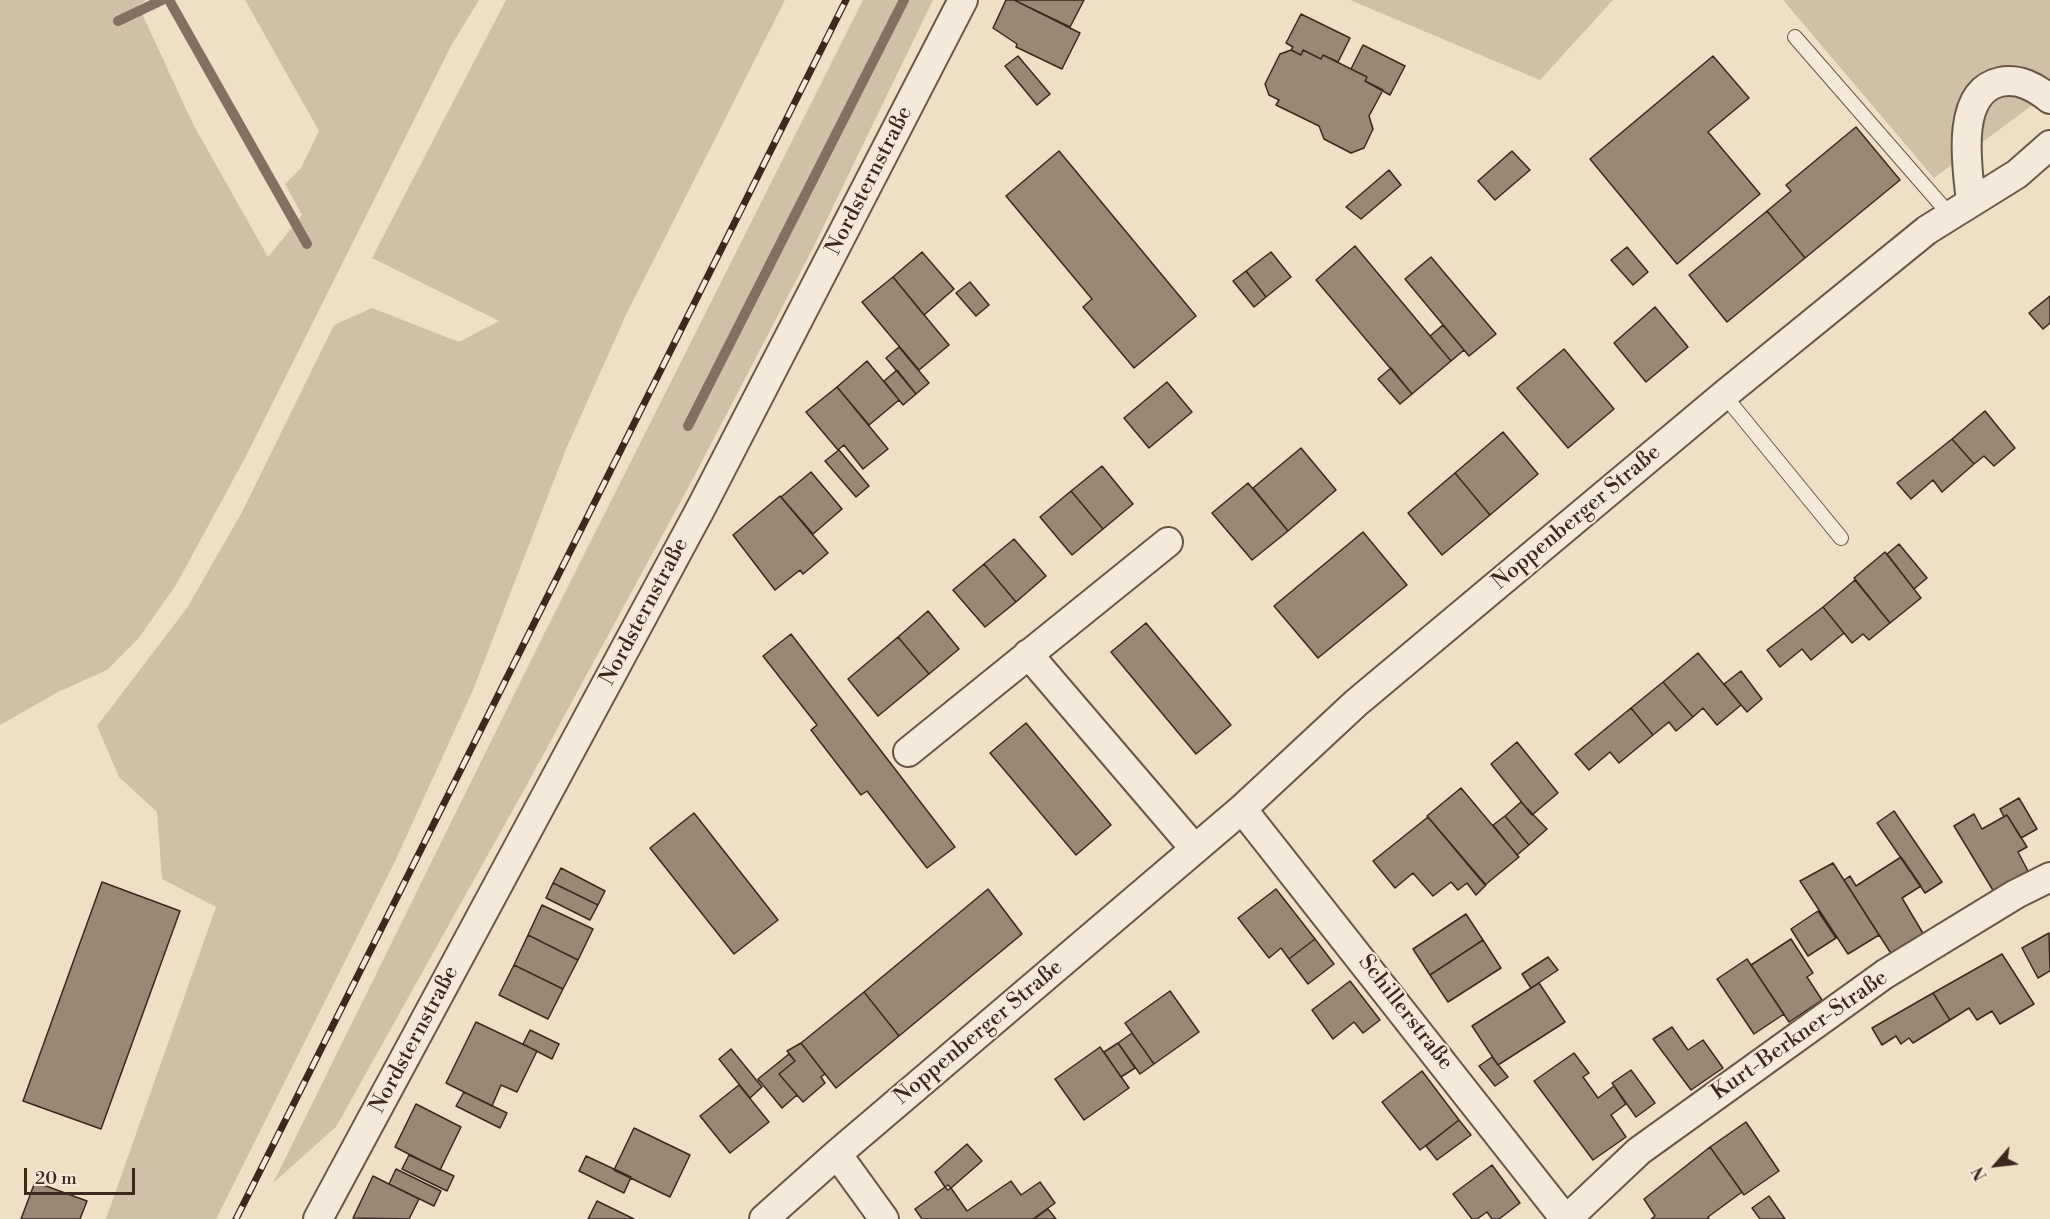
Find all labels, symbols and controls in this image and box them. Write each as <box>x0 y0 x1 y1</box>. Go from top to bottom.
street label: Nordsternstraße <box>821 102 919 260</box>
street label: Noppenberger Straße <box>1487 440 1667 596</box>
street label: Nordsternstraße <box>595 534 695 690</box>
street label: Schillerstraße <box>1352 950 1458 1076</box>
street label: Noppenberger Straße <box>889 955 1069 1111</box>
street label: Nordsternstraße <box>365 962 465 1118</box>
street label: Kurt-Berkner-Straße <box>1707 965 1893 1107</box>
north arrow <box>1966 1135 2026 1195</box>
scale bar <box>27 1156 138 1194</box>
text: N <box>1968 1163 1992 1184</box>
text: 20 m <box>35 1167 77 1190</box>

